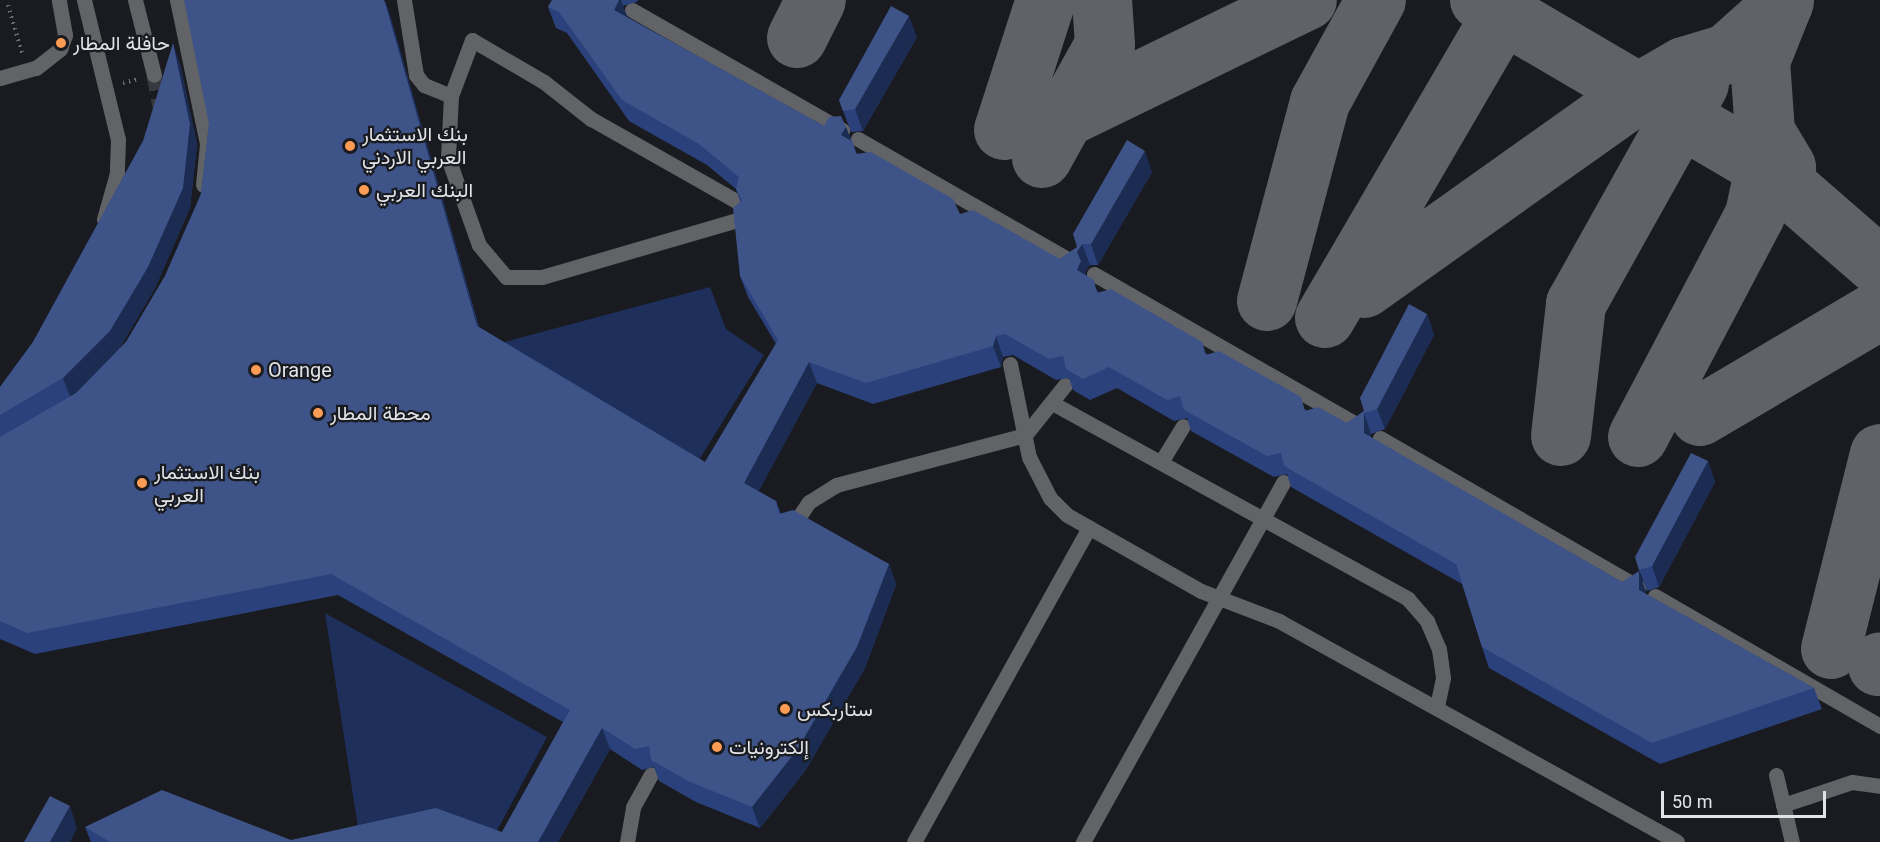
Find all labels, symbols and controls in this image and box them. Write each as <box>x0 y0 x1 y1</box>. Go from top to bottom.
place label: حافلة المطار <box>73 31 170 55</box>
marker: حافلة المطار <box>54 36 68 50</box>
place label: بنك الاستثمار العربي الاردني <box>362 122 468 169</box>
marker: بنك الاستثمار العربي الاردني <box>343 139 357 153</box>
place label: البنك العربي <box>376 178 473 202</box>
marker: البنك العربي <box>357 183 371 197</box>
place label: Orange <box>268 358 332 382</box>
marker: Orange <box>249 363 263 377</box>
place label: محطة المطار <box>330 401 431 425</box>
marker: محطة المطار <box>311 406 325 420</box>
place label: بنك الاستثمار العربي <box>154 460 260 507</box>
marker: بنك الاستثمار العربي <box>135 476 149 490</box>
place label: ستاربكس <box>797 697 873 721</box>
marker: ستاربكس <box>778 702 792 716</box>
place label: إلكترونيات <box>729 735 809 759</box>
marker: إلكترونيات <box>710 740 724 754</box>
scale bar <box>1664 779 1829 817</box>
text: 50 m <box>1672 791 1712 812</box>

